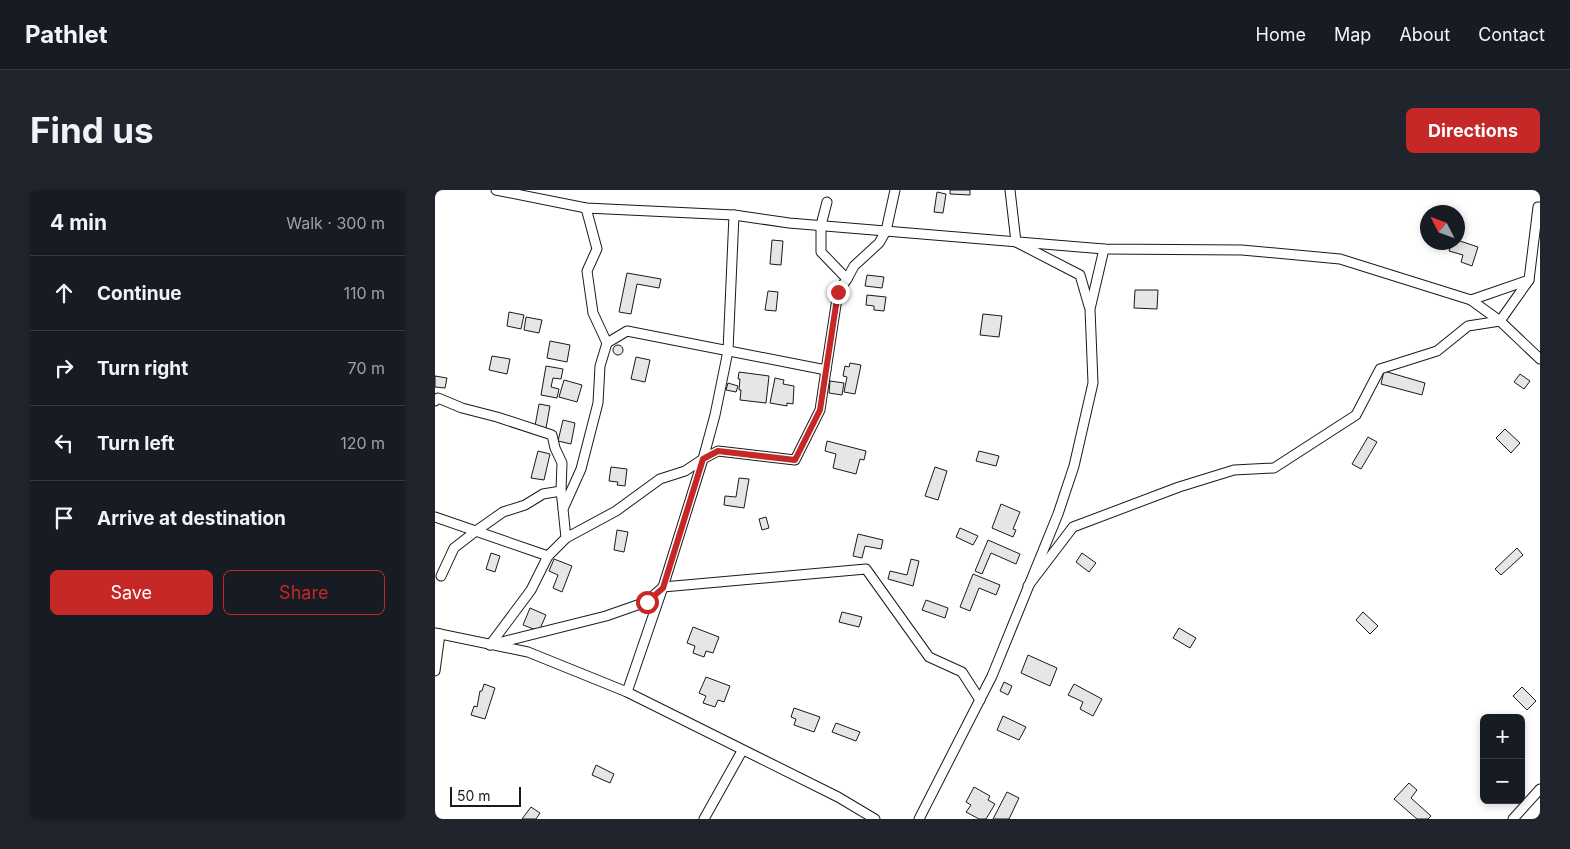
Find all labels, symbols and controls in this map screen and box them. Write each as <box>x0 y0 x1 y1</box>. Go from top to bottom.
text: Pathlet <box>25 20 108 49</box>
text: Home <box>1256 24 1306 45</box>
text: Map <box>1334 24 1371 45</box>
text: About <box>1399 24 1450 45</box>
text: Contact <box>1478 24 1545 45</box>
button: Directions <box>1406 108 1540 153</box>
text: Find us <box>30 109 154 151</box>
north arrow <box>1420 205 1465 250</box>
text: 4 min <box>50 210 107 235</box>
text: Walk · 300 m <box>286 213 385 233</box>
icon: ahead <box>50 279 78 307</box>
route end <box>827 281 850 304</box>
text: Continue <box>97 282 182 305</box>
text: 110 m <box>343 283 385 303</box>
icon: right <box>50 354 78 382</box>
text: Turn right <box>97 357 188 380</box>
text: 70 m <box>348 358 385 378</box>
icon: left <box>50 429 78 457</box>
text: Turn left <box>97 432 175 455</box>
text: 120 m <box>340 433 385 453</box>
icon: arrive <box>50 504 78 532</box>
text: Arrive at destination <box>97 507 286 530</box>
button: Save <box>50 570 213 615</box>
button: Share <box>223 570 385 615</box>
route start <box>636 591 659 614</box>
map controls <box>1480 714 1525 804</box>
button: + <box>1480 714 1525 759</box>
button: − <box>1480 759 1525 804</box>
scale bar <box>450 784 521 807</box>
text: 50 m <box>457 787 491 804</box>

